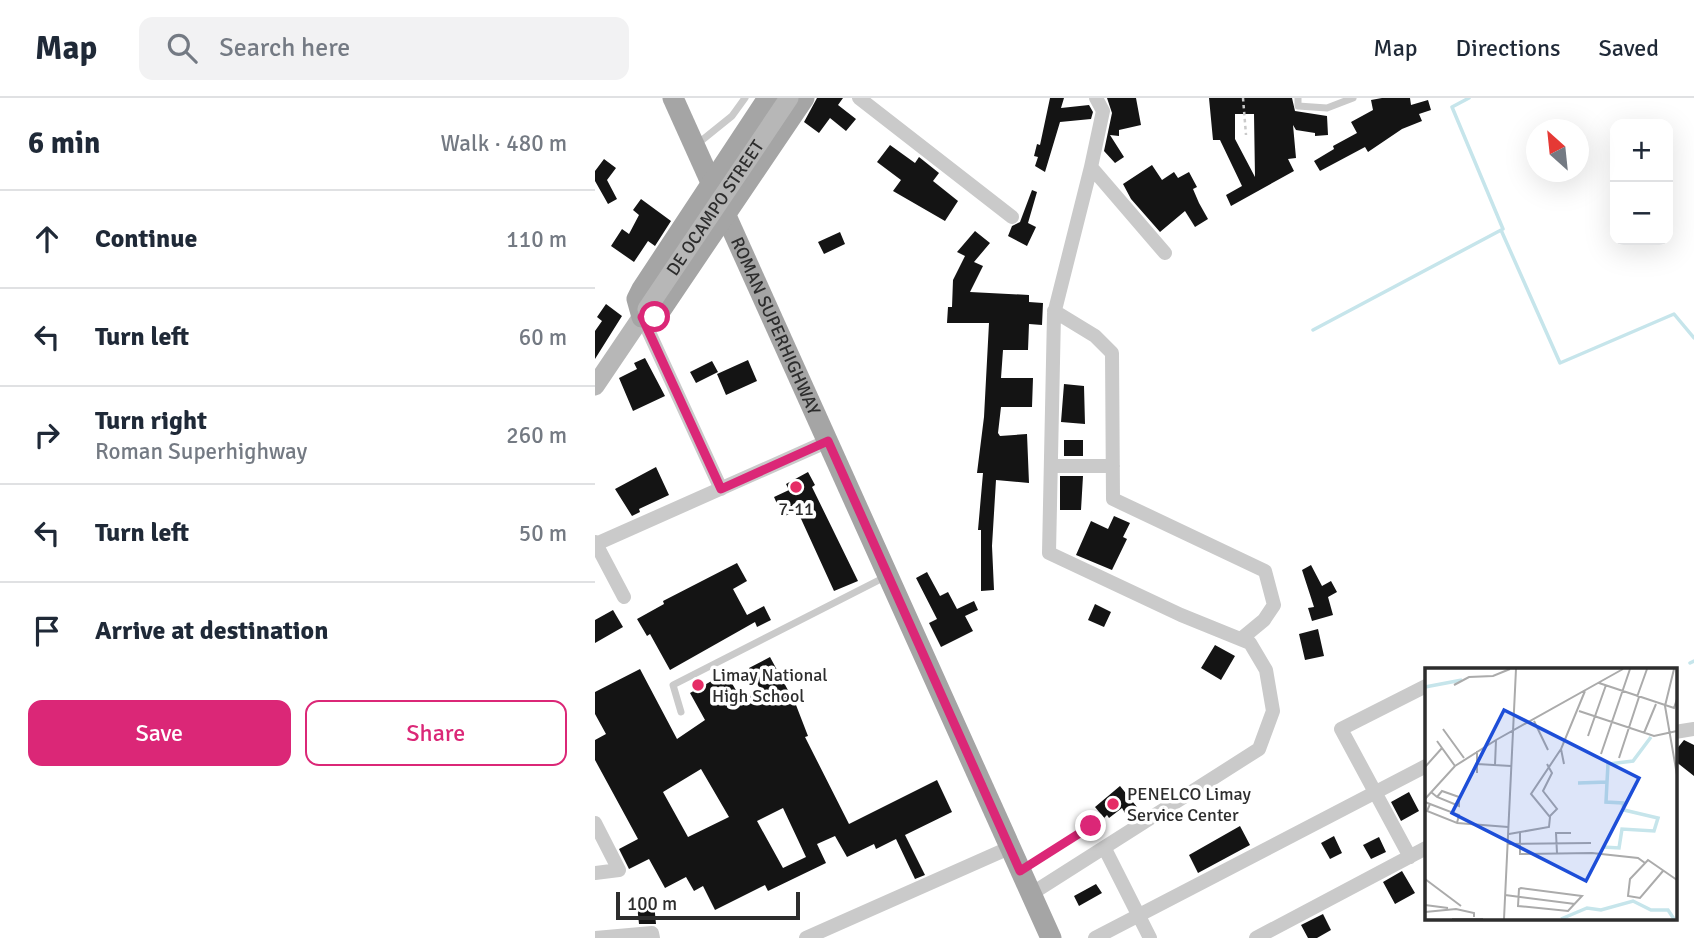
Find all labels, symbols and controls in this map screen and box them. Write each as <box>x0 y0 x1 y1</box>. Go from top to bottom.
search box <box>139 17 629 80</box>
text: Map <box>35 28 97 69</box>
icon: search <box>163 29 201 67</box>
text: Search here <box>219 32 350 64</box>
text: Map <box>1373 33 1418 63</box>
text: Directions <box>1456 33 1561 63</box>
text: Saved <box>1599 33 1659 63</box>
north arrow <box>1526 119 1589 182</box>
map controls <box>1610 119 1673 245</box>
button: + <box>1610 119 1673 182</box>
text: 6 min <box>28 125 100 162</box>
text: Walk · 480 m <box>441 129 567 158</box>
street label: DE OCAMPO STREET <box>662 136 769 280</box>
button: − <box>1610 182 1673 245</box>
icon: ahead <box>28 220 66 258</box>
text: Continue <box>95 223 197 255</box>
text: 110 m <box>506 225 567 254</box>
street label: ROMAN SUPERHIGHWAY <box>726 234 825 418</box>
route start <box>639 301 670 332</box>
icon: left <box>28 318 66 356</box>
text: Turn left <box>95 321 189 353</box>
text: 60 m <box>519 323 567 352</box>
text: Turn right <box>95 405 207 437</box>
icon: right <box>28 416 66 454</box>
text: 260 m <box>506 421 567 450</box>
text: Roman Superhighway <box>95 437 307 466</box>
marker: 7-11 <box>788 479 804 495</box>
place label: 7-11 <box>778 498 814 520</box>
icon: left <box>28 514 66 552</box>
text: Turn left <box>95 517 189 549</box>
text: 50 m <box>519 519 567 548</box>
icon: arrive <box>28 612 66 650</box>
text: Arrive at destination <box>95 615 328 647</box>
place label: Limay National High School <box>712 664 828 707</box>
inset map <box>1425 668 1677 920</box>
marker: Limay National High School <box>690 677 706 693</box>
button: Save <box>28 700 291 766</box>
button: Share <box>305 700 567 766</box>
place label: PENELCO Limay Service Center <box>1127 783 1251 826</box>
marker: PENELCO Limay Service Center <box>1105 796 1121 812</box>
route end <box>1075 810 1106 841</box>
scale bar <box>616 889 800 921</box>
text: 100 m <box>627 892 677 916</box>

